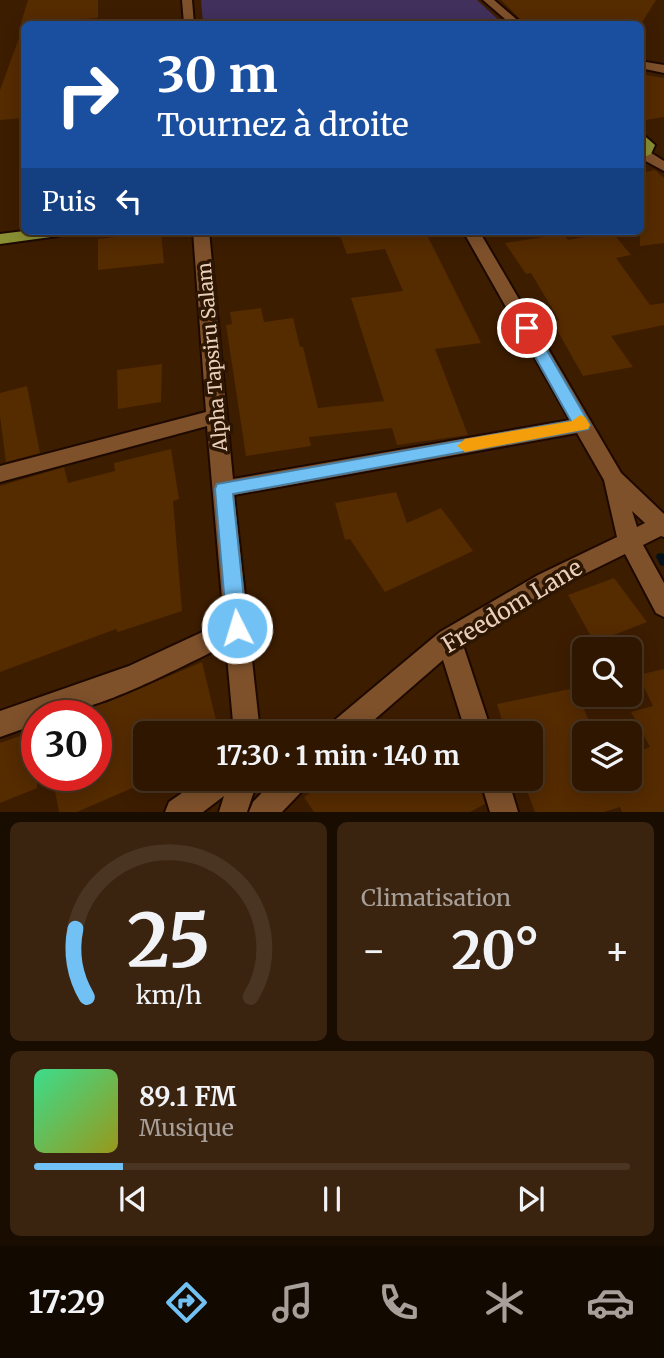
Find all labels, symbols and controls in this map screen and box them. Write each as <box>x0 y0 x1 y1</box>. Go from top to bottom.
text: 30 m <box>157 44 278 105</box>
icon: right <box>42 49 133 140</box>
text: Tournez à droite <box>157 105 409 145</box>
icon: left <box>110 182 148 220</box>
text: Puis <box>42 185 96 218</box>
street label: Alpha Tapsiru Salam <box>192 261 232 454</box>
pin <box>497 298 557 358</box>
icon: arrive <box>508 309 546 347</box>
street label: Freedom Lane <box>436 552 587 659</box>
position arrow <box>200 591 274 665</box>
map controls <box>572 637 642 791</box>
button: search <box>572 637 642 707</box>
speed limit sign: 30 <box>21 700 112 791</box>
button: layers <box>572 721 642 791</box>
text: 17:30 · 1 min · 140 m <box>216 739 460 772</box>
text: Climatisation <box>361 883 511 912</box>
text: 25 <box>127 896 210 988</box>
text: 20° <box>451 918 540 983</box>
text: − <box>361 927 386 974</box>
text: + <box>605 927 630 974</box>
text: km/h <box>135 979 202 1011</box>
text: 89.1 FM <box>139 1080 236 1113</box>
text: Musique <box>139 1113 234 1142</box>
icon: previous <box>114 1180 152 1218</box>
icon: pause <box>313 1180 351 1218</box>
icon: next <box>512 1180 550 1218</box>
icon: directions <box>162 1278 211 1327</box>
icon: music <box>268 1278 317 1327</box>
icon: phone <box>374 1278 423 1327</box>
icon: climate <box>480 1278 529 1327</box>
icon: car <box>586 1278 635 1327</box>
text: 17:29 <box>29 1282 105 1322</box>

